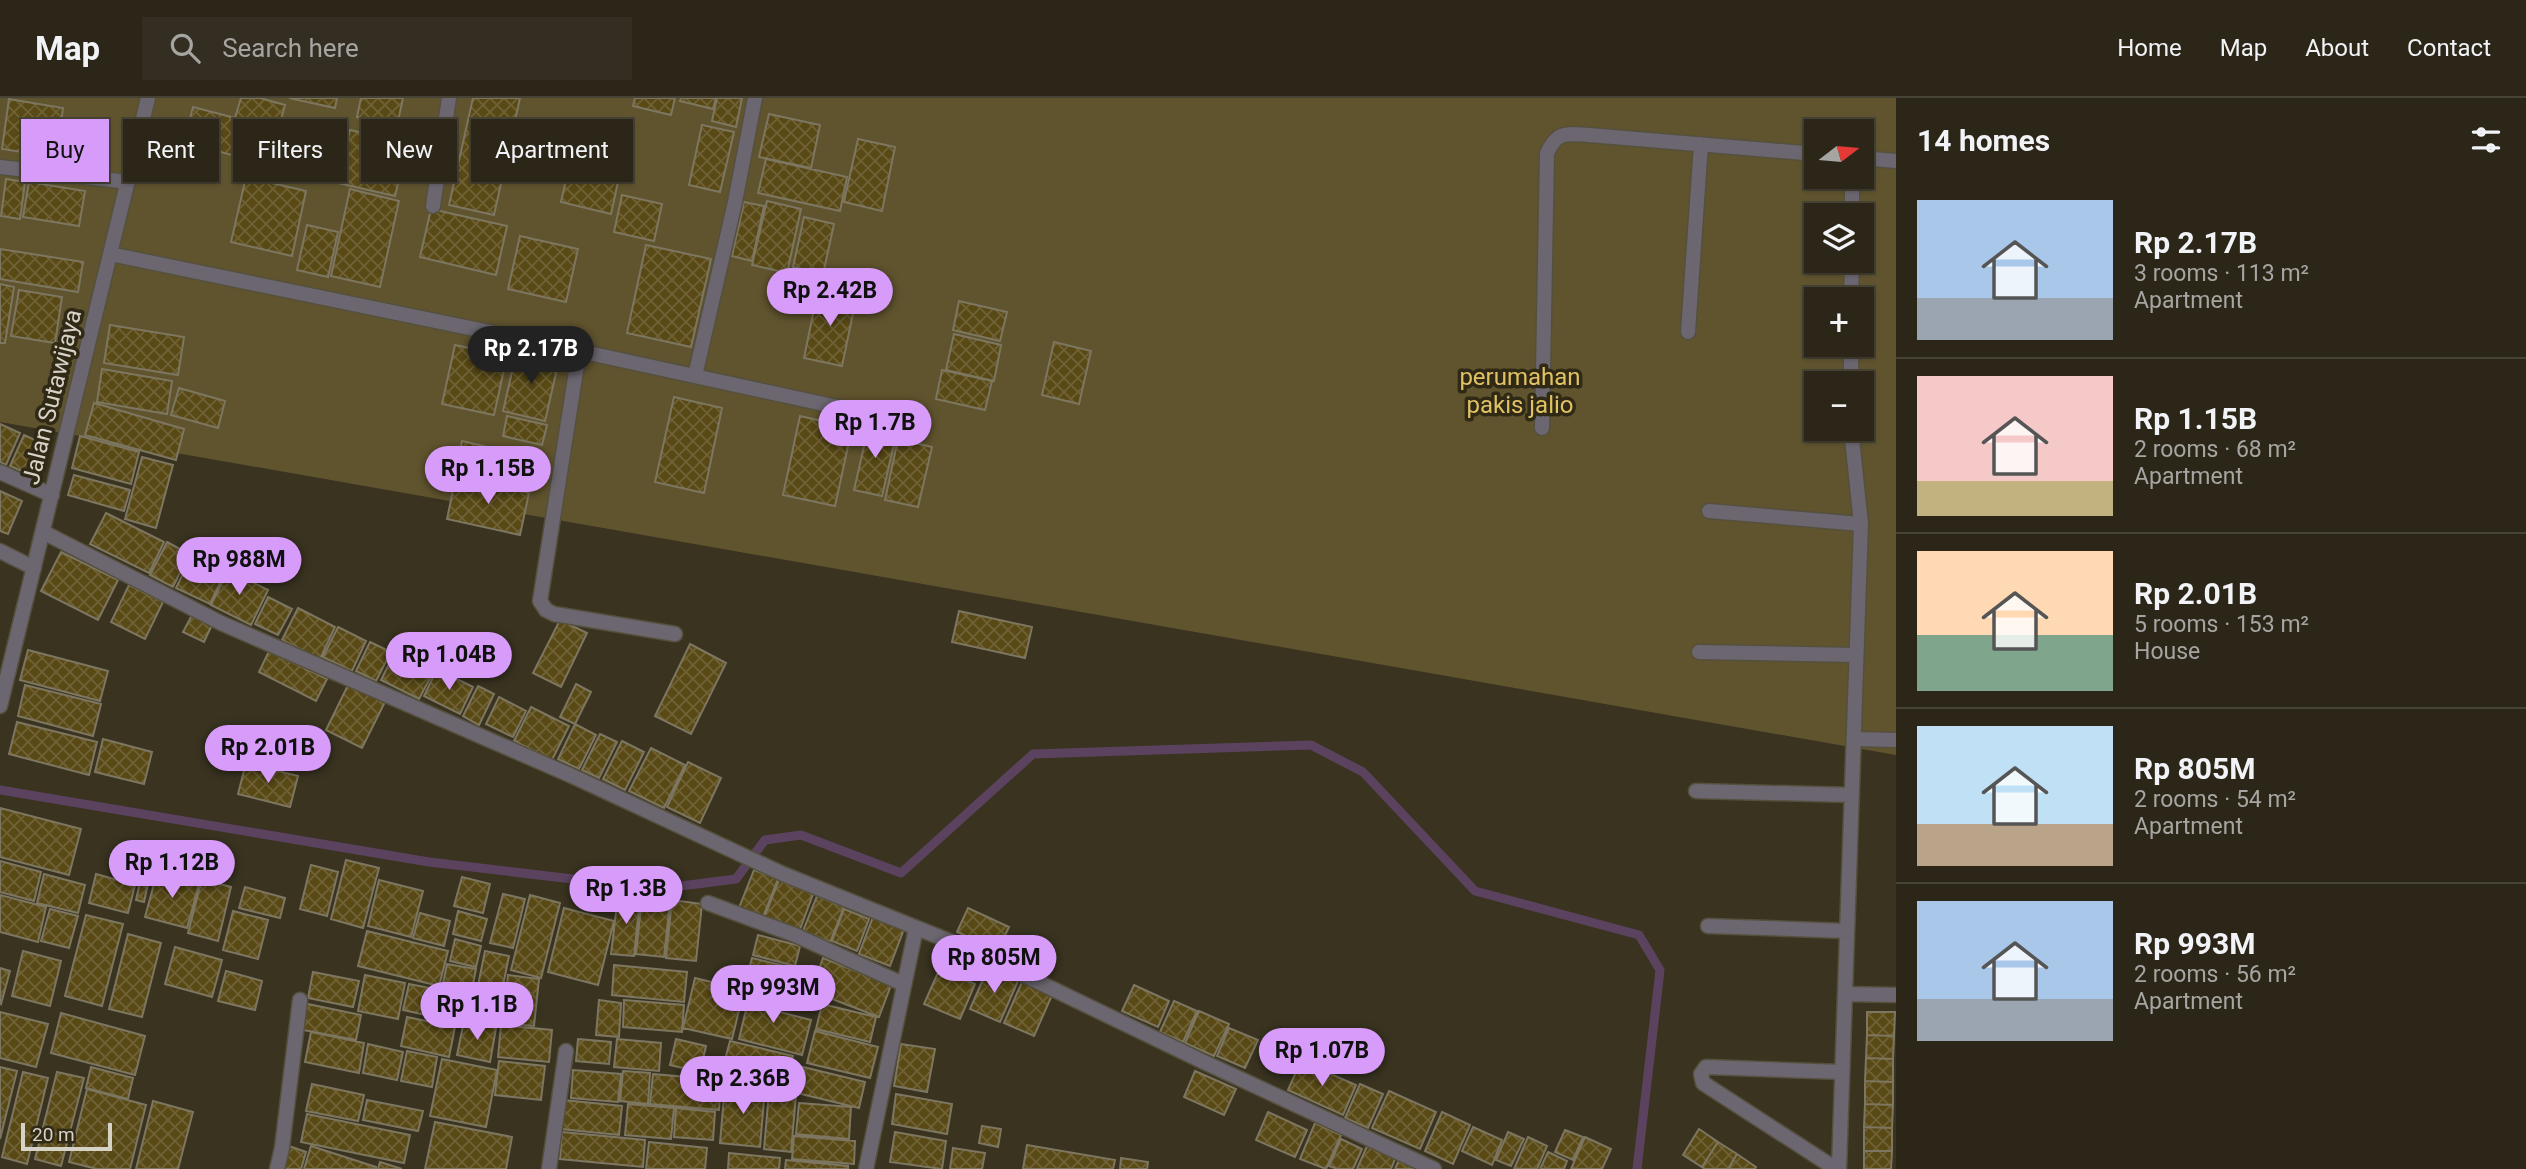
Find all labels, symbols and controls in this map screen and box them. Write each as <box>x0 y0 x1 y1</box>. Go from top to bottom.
search box <box>142 17 632 80</box>
text: Map <box>35 29 100 68</box>
icon: search <box>166 29 204 67</box>
text: Search here <box>222 33 359 63</box>
text: Home <box>2117 34 2182 62</box>
text: Map <box>2220 34 2267 62</box>
text: About <box>2305 34 2369 62</box>
text: Contact <box>2407 34 2491 62</box>
chip: Buy <box>21 119 109 182</box>
chip: Rent <box>123 119 219 182</box>
chip: Filters <box>233 119 347 182</box>
chip: New <box>361 119 457 182</box>
chip: Apartment <box>471 119 633 182</box>
north arrow <box>1804 119 1874 189</box>
map controls <box>1804 119 1874 441</box>
icon: filters <box>2467 121 2505 159</box>
text: 14 homes <box>1917 123 2050 158</box>
button: layers <box>1804 203 1874 273</box>
text: Rp 2.17B <box>2134 225 2257 260</box>
icon: home <box>1973 228 2057 312</box>
text: 3 rooms · 113 m² <box>2134 260 2309 287</box>
pin: Rp 2.42B <box>758 268 902 328</box>
text: Rp 2.42B <box>783 277 877 304</box>
button: + <box>1804 287 1874 357</box>
text: Apartment <box>2134 287 2243 314</box>
street label: Jalan Sutawijaya <box>17 307 87 487</box>
pin: Rp 2.17B <box>459 327 603 386</box>
text: Rp 2.17B <box>484 335 578 362</box>
park label: perumahan pakis jalio <box>1459 363 1581 419</box>
button: − <box>1804 371 1874 441</box>
pin: Rp 1.7B <box>810 400 940 460</box>
text: Rp 1.15B <box>2134 401 2257 436</box>
icon: home <box>1973 404 2057 488</box>
text: Rp 1.7B <box>834 409 916 436</box>
text: 2 rooms · 68 m² <box>2134 436 2296 463</box>
pin: Rp 1.15B <box>416 446 560 506</box>
text: Rp 1.15B <box>441 455 535 482</box>
text: Apartment <box>2134 463 2243 490</box>
pin: Rp 988M <box>174 538 304 597</box>
text: Rp 988M <box>192 546 286 573</box>
text: Rp 2.01B <box>2134 576 2257 611</box>
icon: home <box>1973 579 2057 663</box>
text: 5 rooms · 153 m² <box>2134 611 2309 638</box>
pin: Rp 1.04B <box>377 632 521 692</box>
text: House <box>2134 638 2200 665</box>
text: Rp 1.04B <box>402 641 496 668</box>
pin: Rp 2.01B <box>196 726 340 785</box>
text: Rp 2.01B <box>221 734 315 761</box>
text: Rp 805M <box>2134 751 2255 786</box>
icon: home <box>1973 754 2057 838</box>
text: 2 rooms · 54 m² <box>2134 786 2296 813</box>
text: Apartment <box>2134 813 2243 840</box>
pin: Rp 1.12B <box>100 840 244 900</box>
text: Rp 1.12B <box>125 849 219 876</box>
pin: Rp 1.3B <box>561 866 691 926</box>
text: Rp 1.3B <box>585 875 667 902</box>
text: Rp 993M <box>2134 926 2255 961</box>
icon: home <box>1973 929 2057 1013</box>
pin: Rp 805M <box>929 936 1059 995</box>
text: Rp 805M <box>947 944 1041 971</box>
text: 2 rooms · 56 m² <box>2134 961 2296 988</box>
pin: Rp 993M <box>708 965 838 1025</box>
text: Rp 993M <box>726 974 820 1001</box>
pin: Rp 1.1B <box>412 982 542 1042</box>
text: Apartment <box>2134 988 2243 1015</box>
text: Rp 1.1B <box>436 991 518 1018</box>
pin: Rp 1.07B <box>1250 1028 1394 1088</box>
text: Rp 1.07B <box>1275 1037 1369 1064</box>
pin: Rp 2.36B <box>671 1056 815 1116</box>
text: Rp 2.36B <box>696 1065 790 1092</box>
scale bar <box>21 1120 112 1152</box>
text: 20 m <box>32 1123 75 1146</box>

